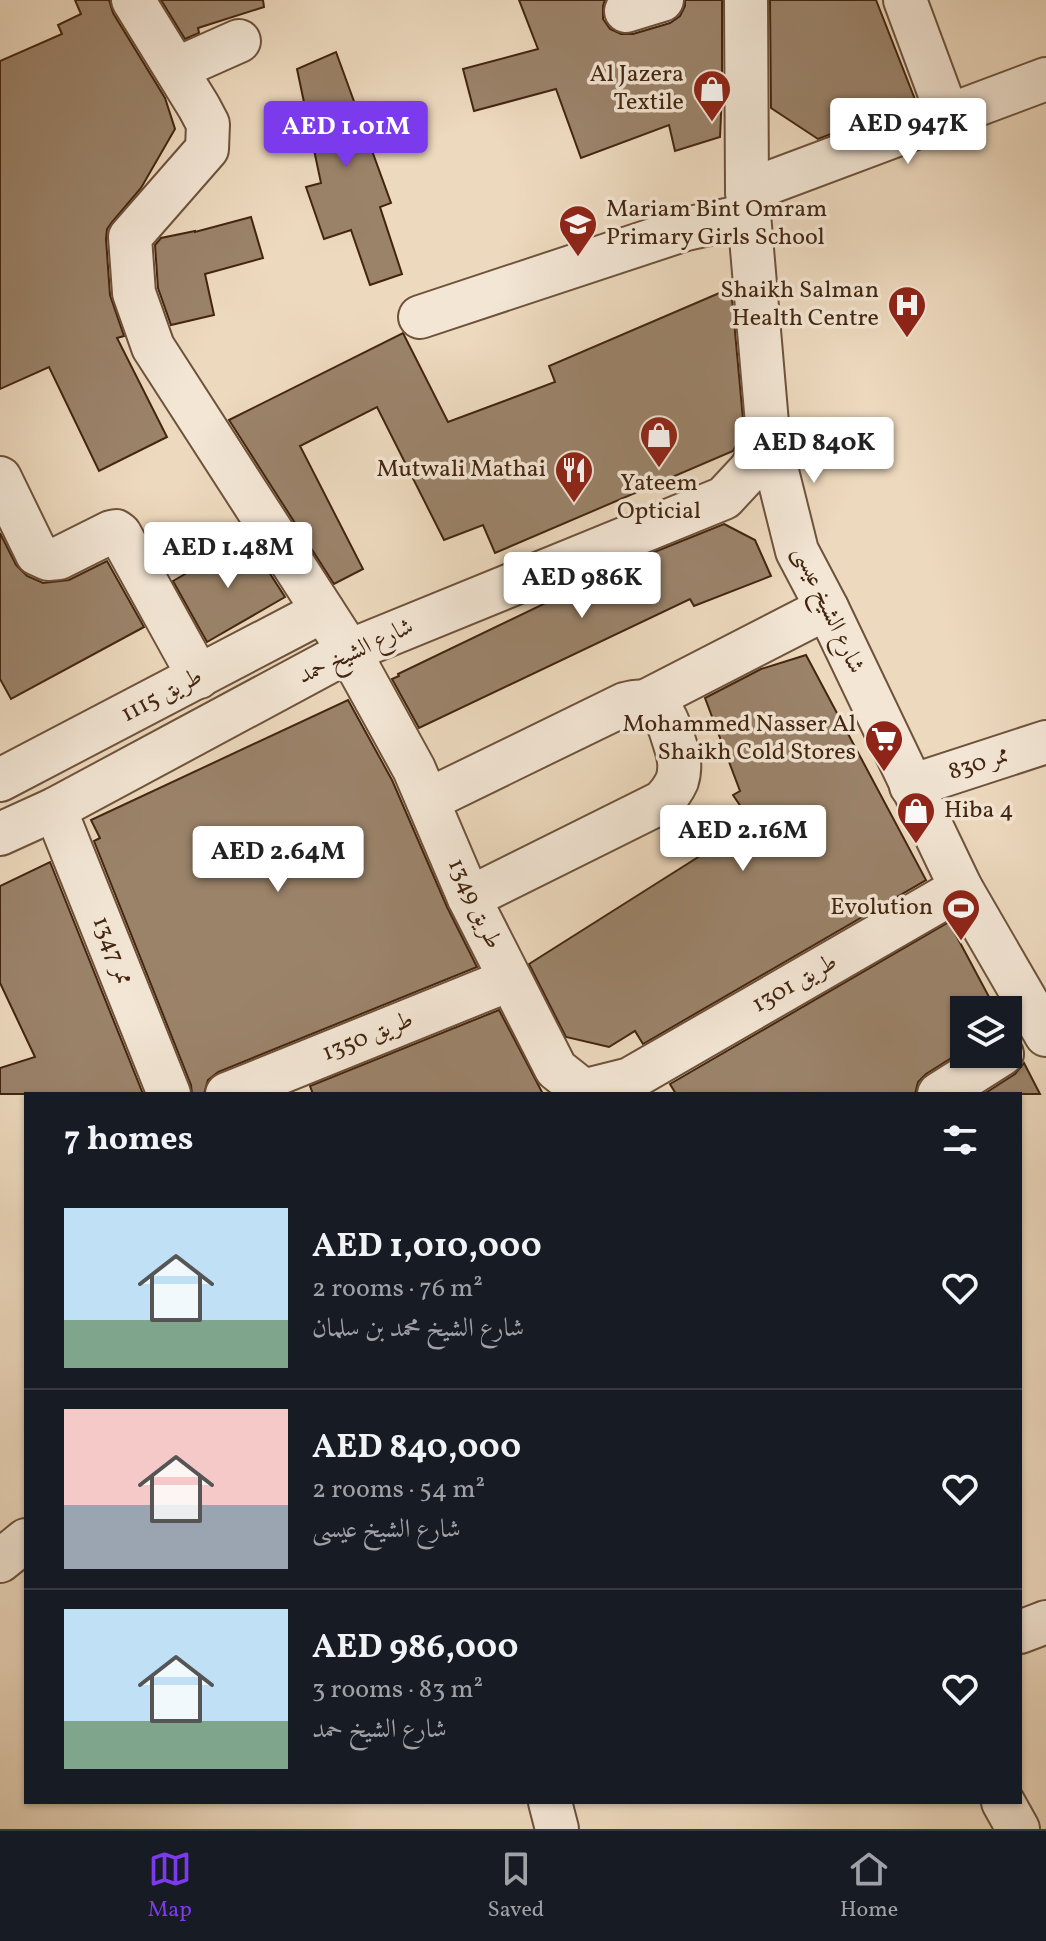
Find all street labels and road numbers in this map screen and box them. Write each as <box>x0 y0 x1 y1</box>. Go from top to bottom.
street label: شارع الشيخ عيسى <box>782 541 872 680</box>
street label: شارع الشيخ حمد <box>292 610 420 695</box>
street label: طريق 1115 <box>115 660 209 732</box>
street label: ممر 830 <box>944 738 1014 790</box>
street label: طريق 1349 <box>438 853 510 955</box>
street label: ممر 1347 <box>83 911 141 991</box>
street label: طريق 1301 <box>746 946 844 1022</box>
street label: طريق 1350 <box>317 1003 419 1071</box>

